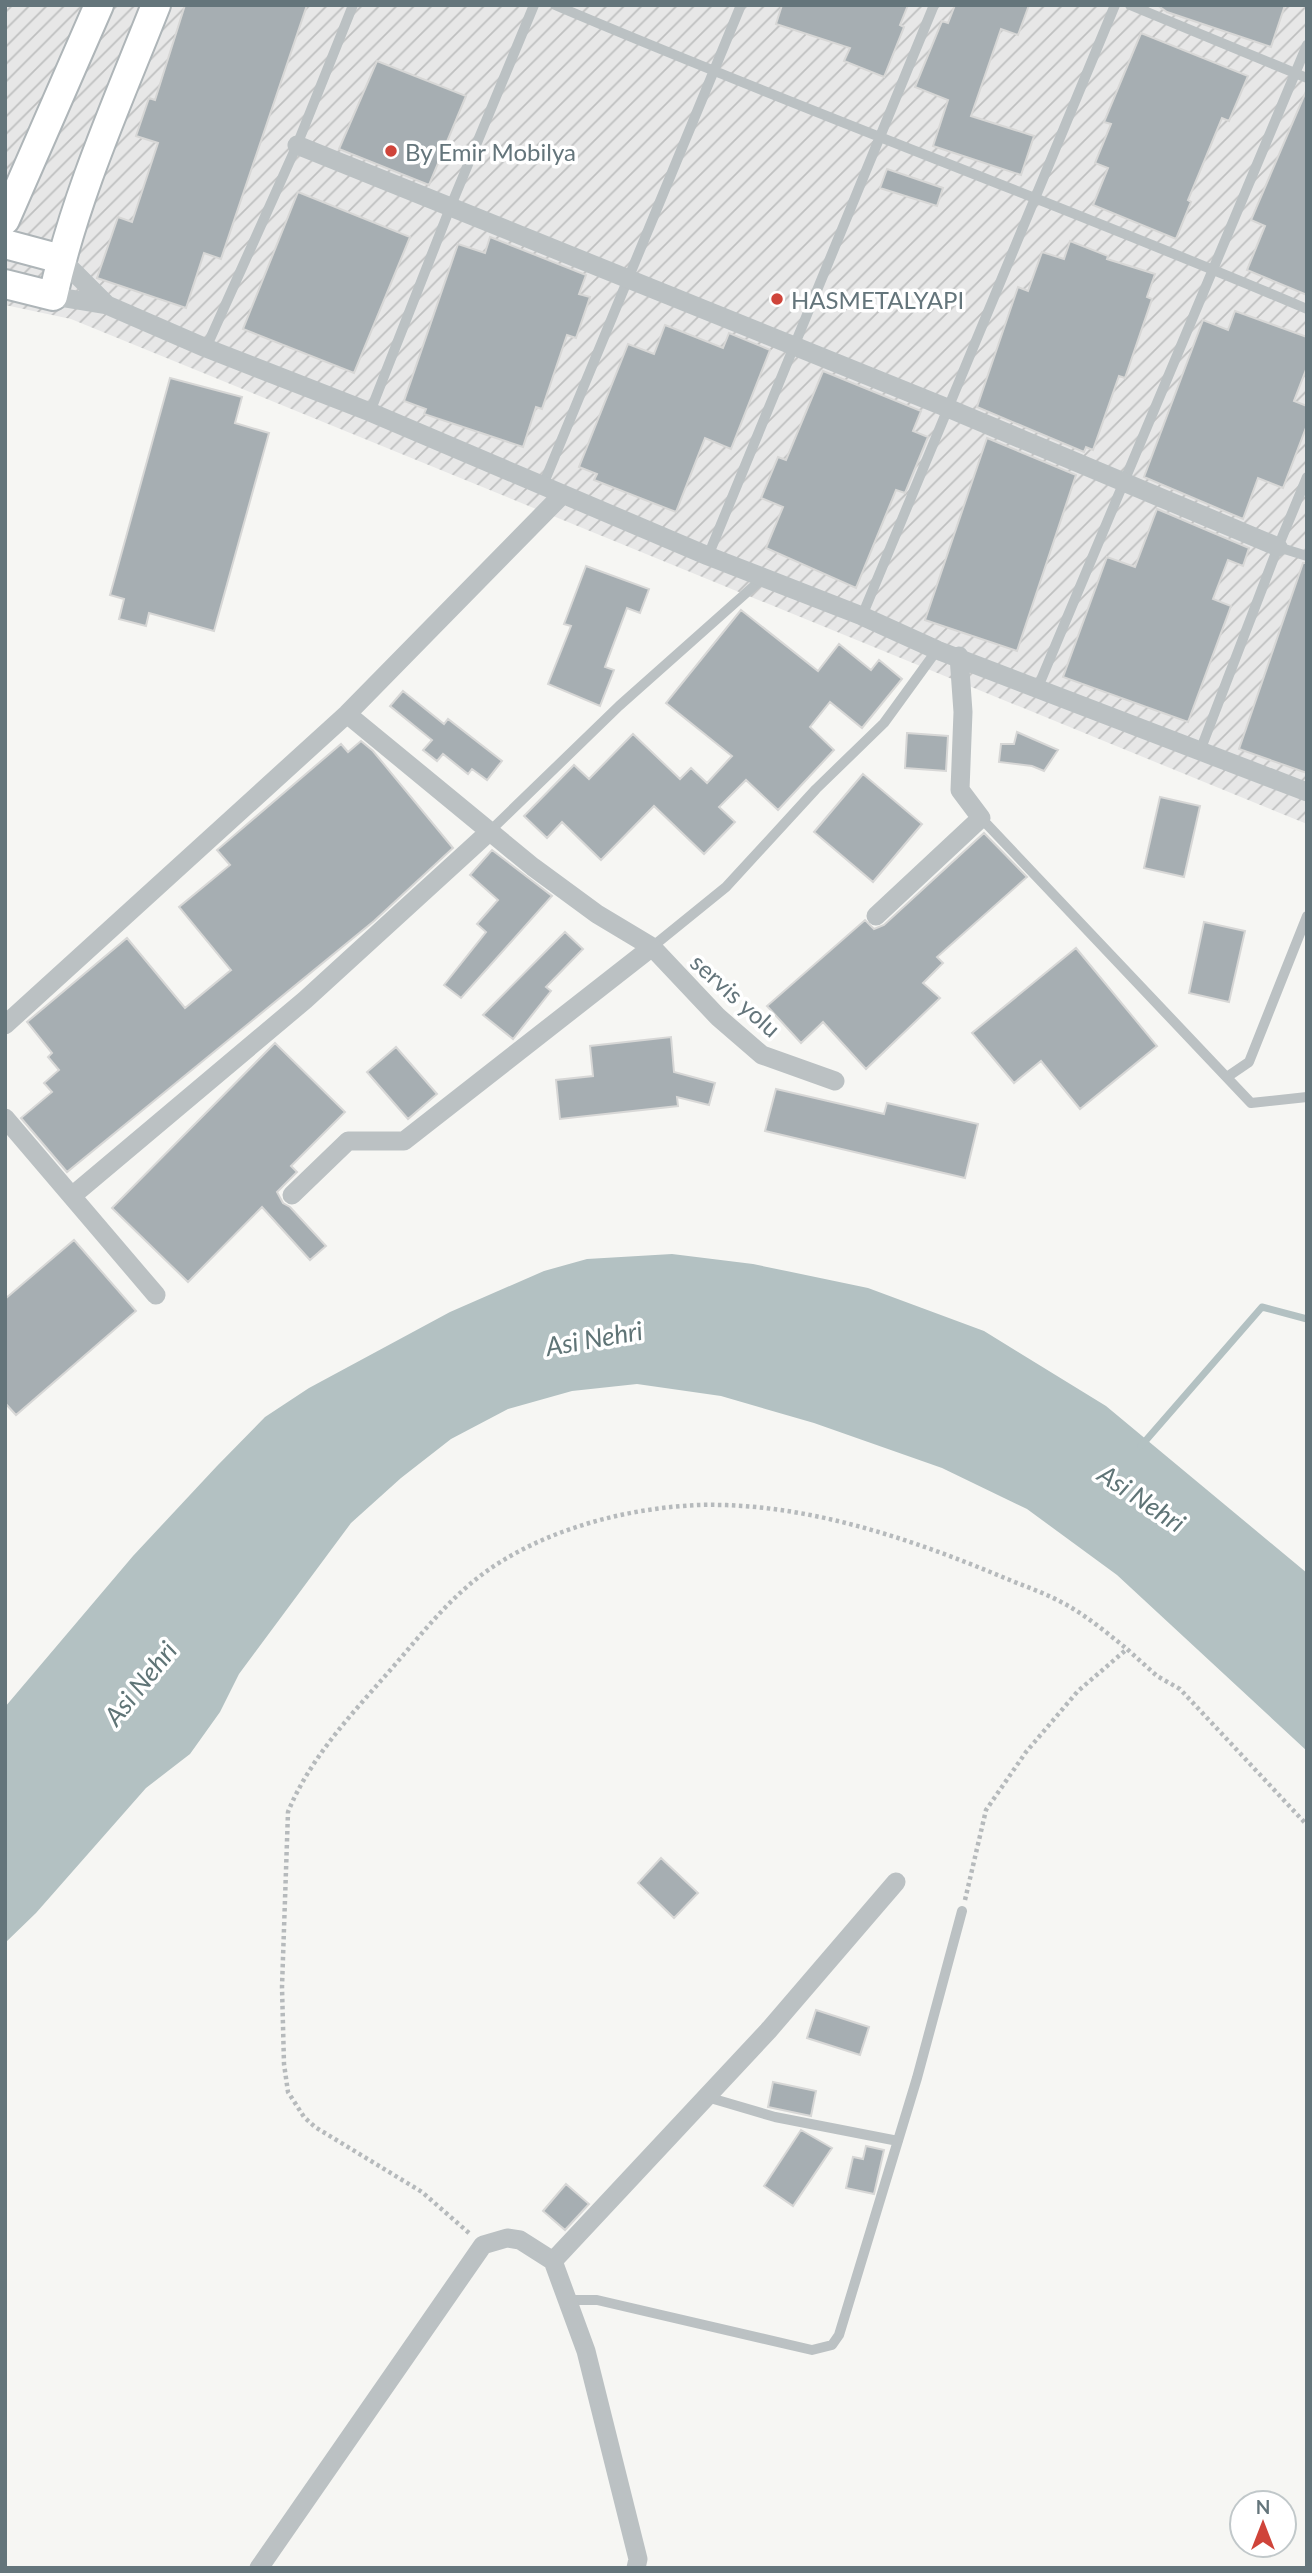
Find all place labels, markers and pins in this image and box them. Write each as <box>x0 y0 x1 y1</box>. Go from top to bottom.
place label: By Emir Mobilya <box>405 137 576 166</box>
marker: By Emir Mobilya <box>383 143 399 159</box>
place label: HASMETALYAPI <box>791 285 964 314</box>
marker: HASMETALYAPI <box>769 291 785 307</box>

